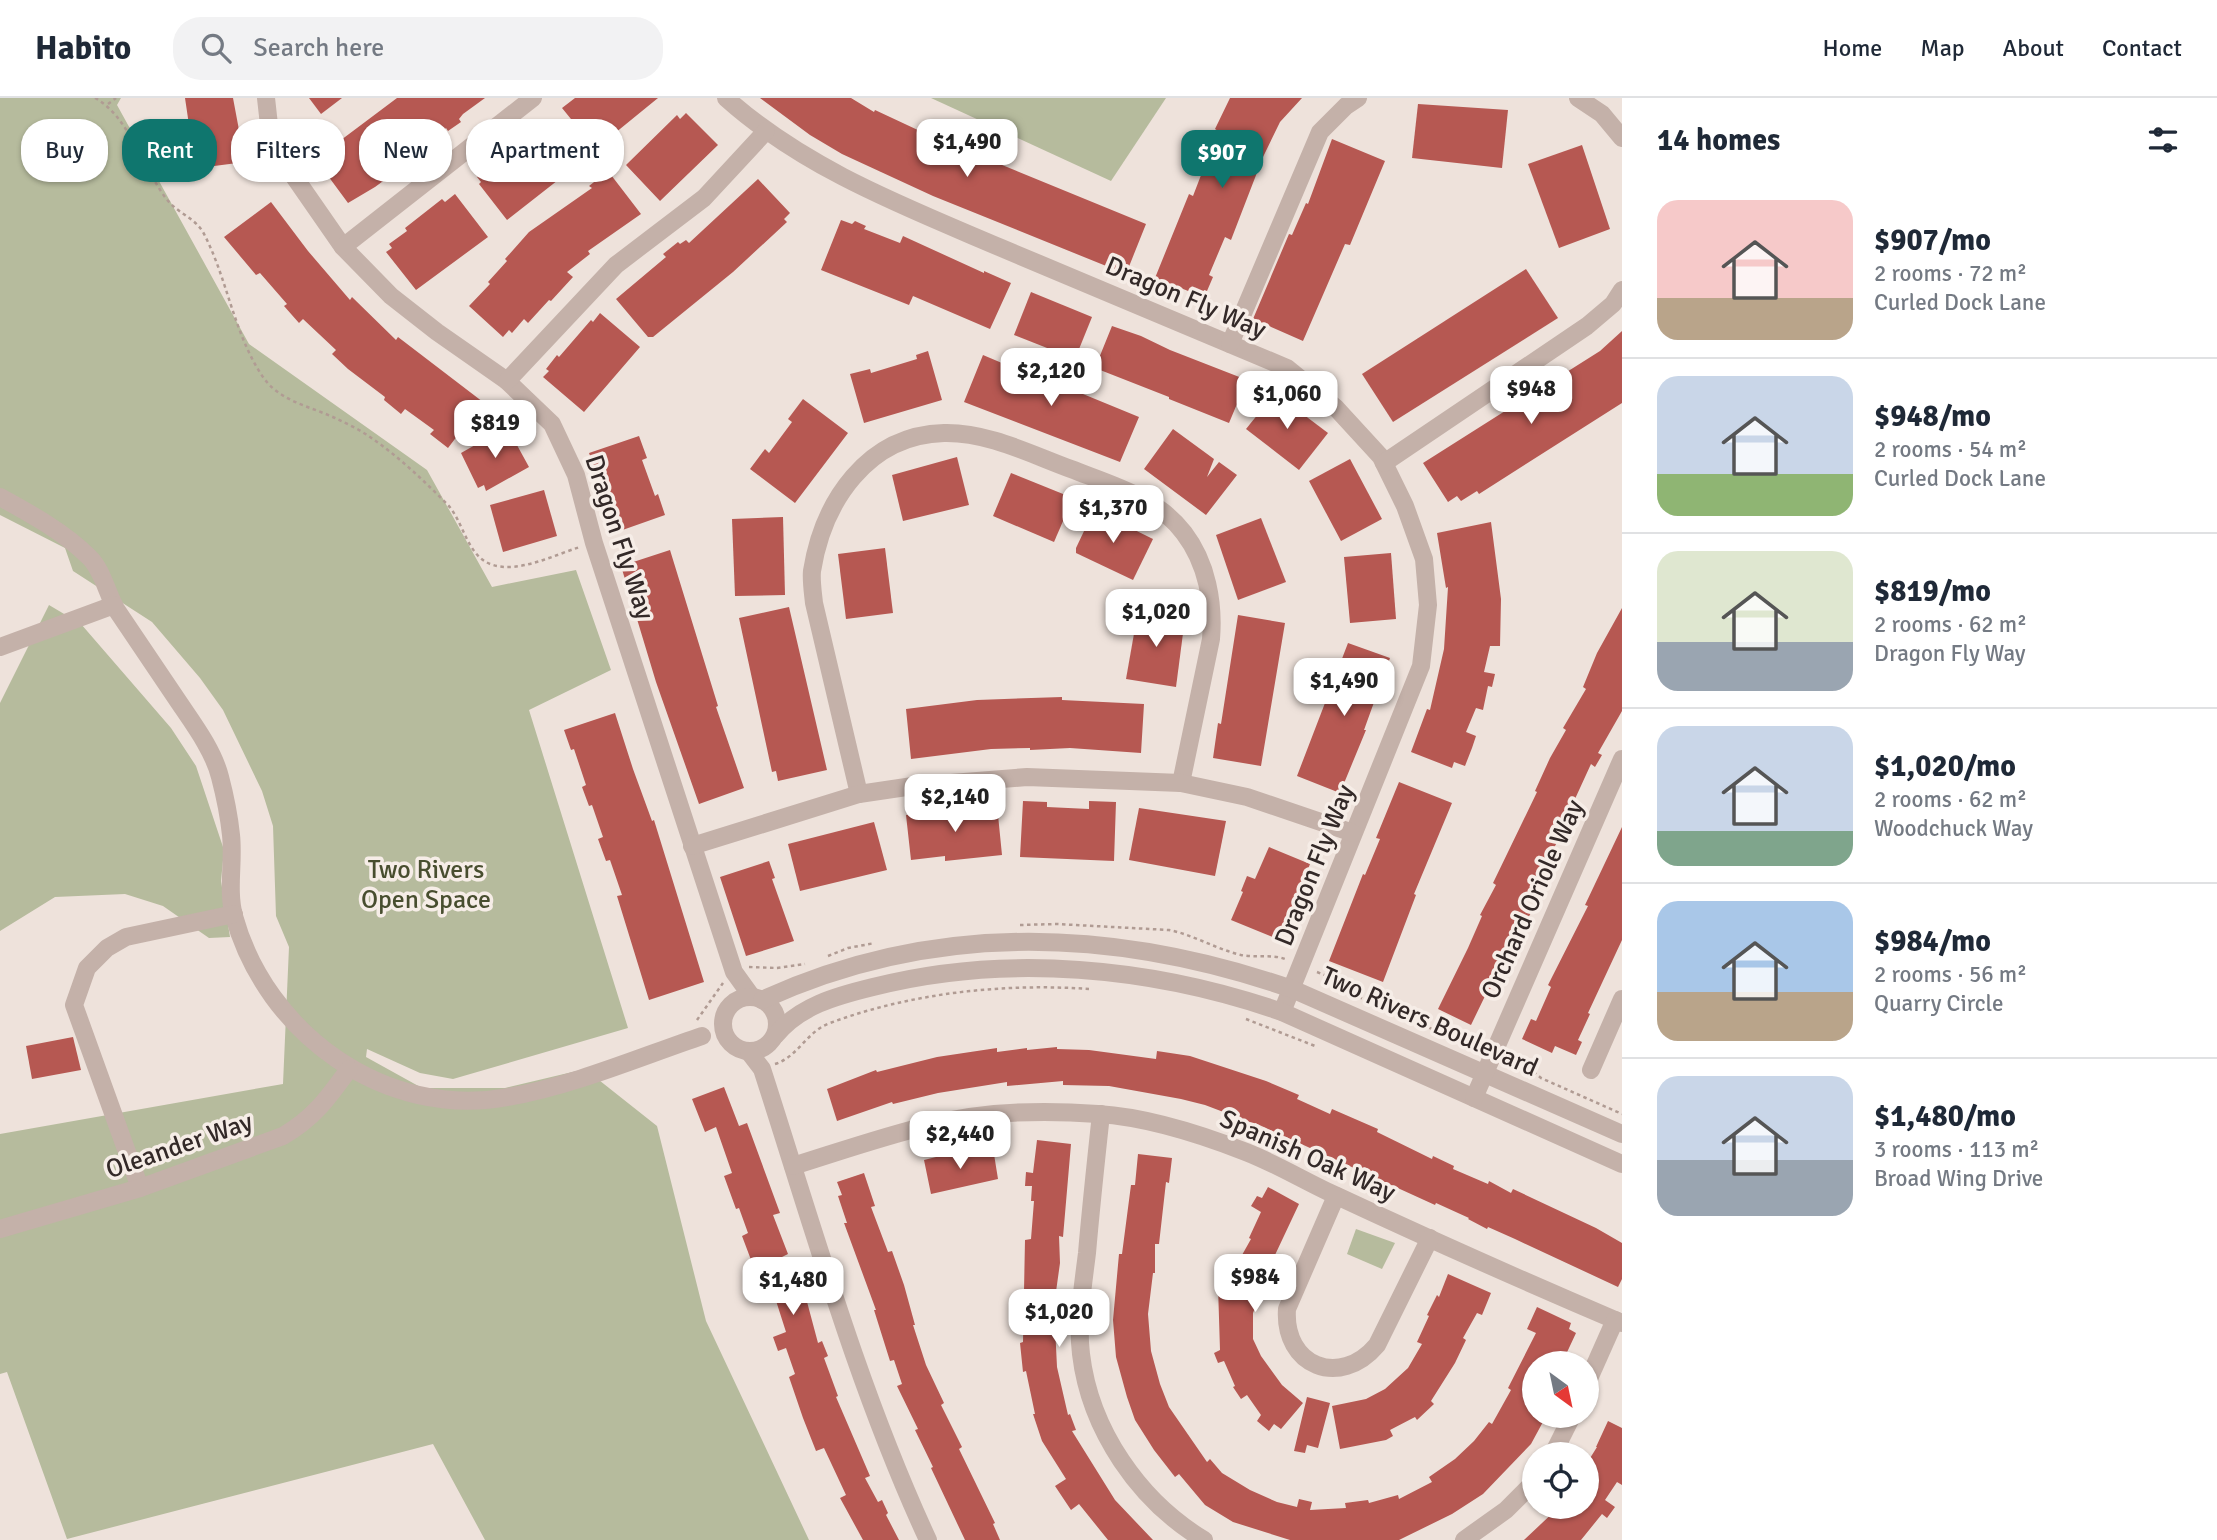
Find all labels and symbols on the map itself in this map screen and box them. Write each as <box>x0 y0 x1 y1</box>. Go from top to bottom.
pin: $1,490 <box>910 120 1024 179</box>
pin: $907 <box>1181 130 1263 190</box>
street label: Dragon Fly Way <box>1100 250 1271 346</box>
pin: $2,120 <box>994 348 1108 408</box>
pin: $948 <box>1490 366 1572 426</box>
pin: $1,060 <box>1230 372 1344 431</box>
pin: $819 <box>454 400 536 460</box>
street label: Dragon Fly Way <box>577 451 661 624</box>
pin: $1,370 <box>1056 486 1170 545</box>
pin: $1,020 <box>1099 589 1213 649</box>
pin: $1,490 <box>1287 658 1401 718</box>
pin: $2,140 <box>898 774 1012 834</box>
street label: Dragon Fly Way <box>1268 780 1362 951</box>
street label: Orchard Oriole Way <box>1475 795 1591 1004</box>
park label: Two Rivers Open Space <box>361 854 491 916</box>
street label: Two Rivers Boulevard <box>1316 960 1543 1084</box>
street label: Spanish Oak Way <box>1215 1103 1400 1209</box>
street label: Oleander Way <box>102 1106 257 1186</box>
pin: $2,440 <box>903 1112 1017 1171</box>
pin: $984 <box>1214 1254 1296 1314</box>
pin: $1,480 <box>736 1258 850 1317</box>
pin: $1,020 <box>1002 1290 1116 1349</box>
north arrow <box>1522 1351 1600 1428</box>

